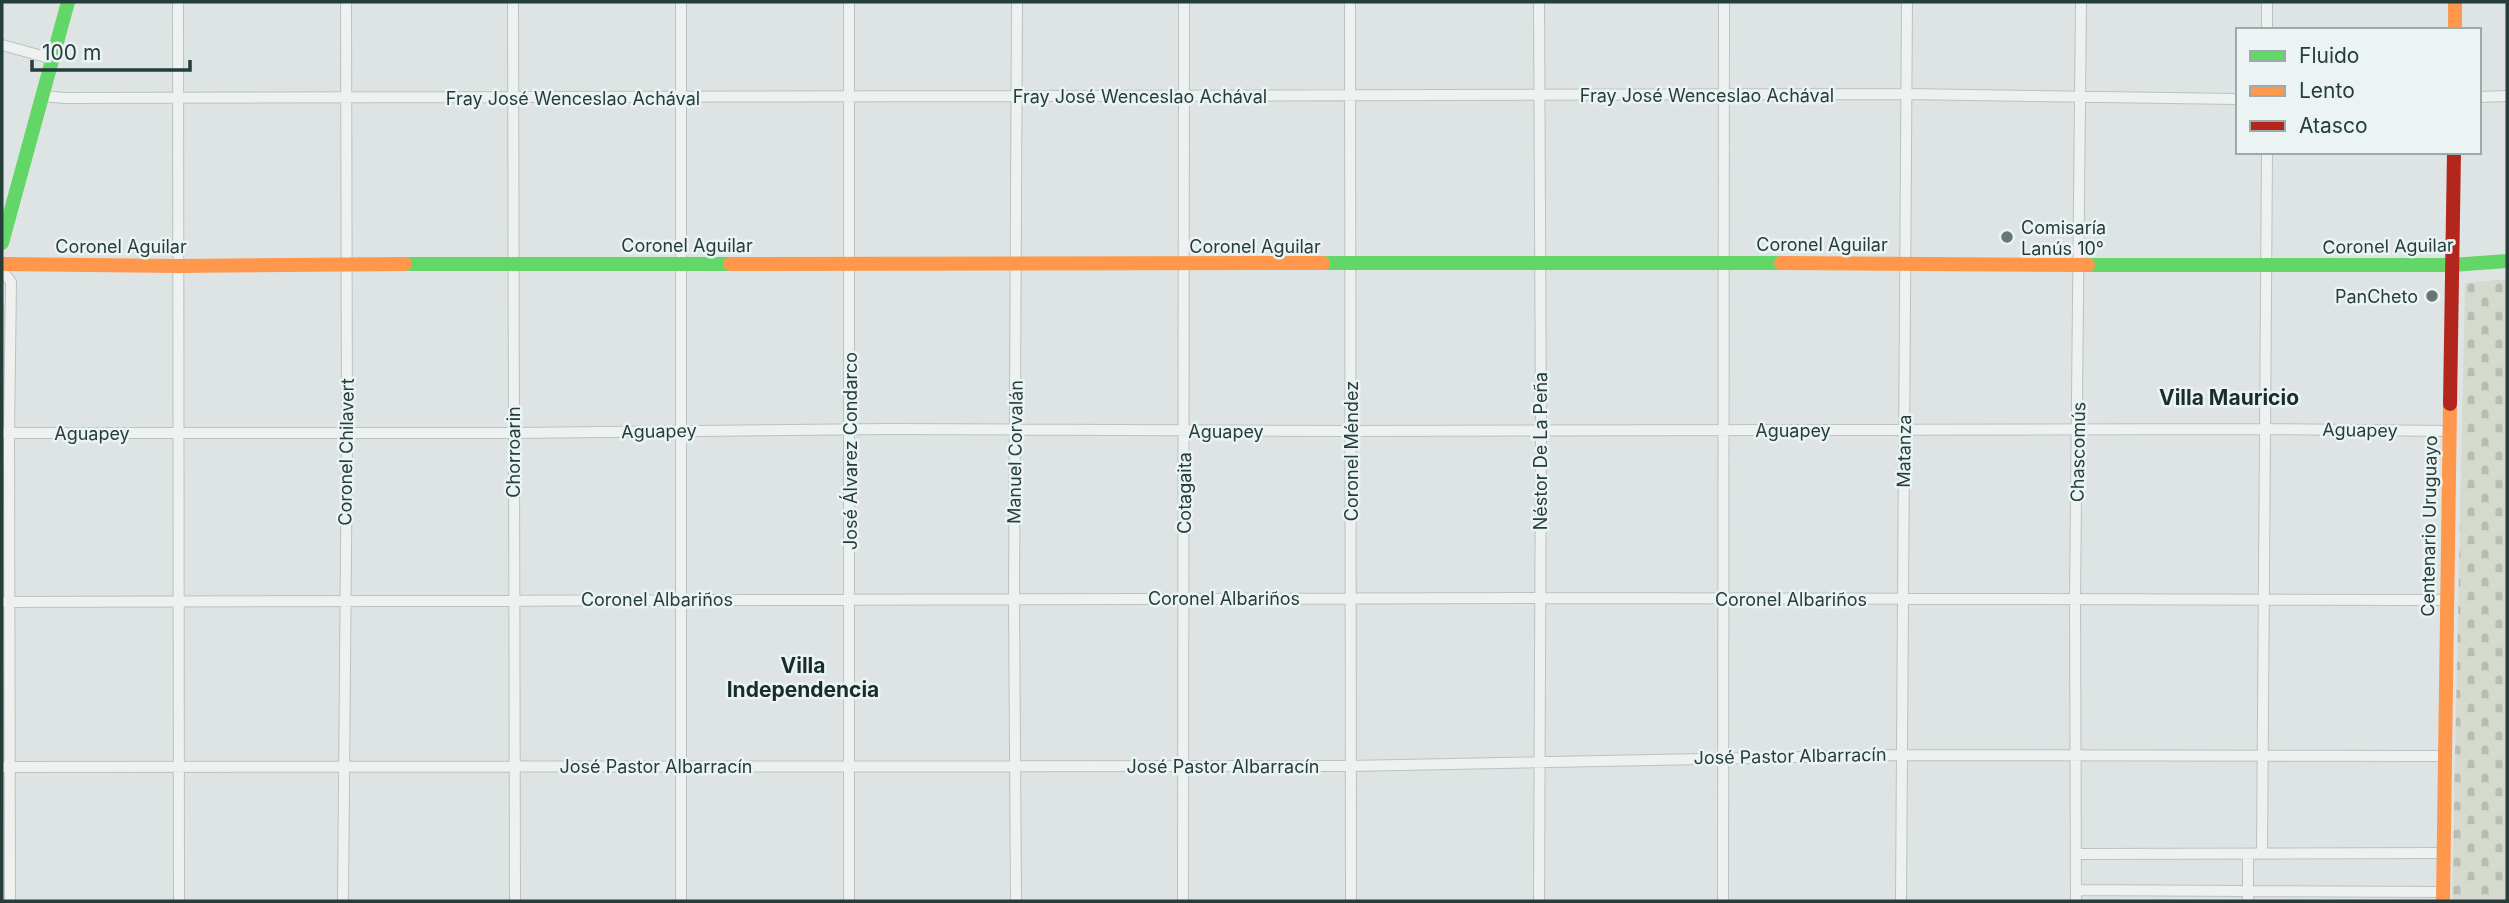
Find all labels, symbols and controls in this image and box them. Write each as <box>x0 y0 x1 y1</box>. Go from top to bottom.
scale bar <box>32 28 189 72</box>
legend <box>2236 28 2481 154</box>
text: 100 m <box>42 40 101 65</box>
text: Fluido <box>2299 43 2359 68</box>
text: Lento <box>2299 78 2355 103</box>
street label: Fray José Wenceslao Achával <box>1580 85 1834 106</box>
street label: Fray José Wenceslao Achával <box>1013 86 1267 107</box>
street label: Fray José Wenceslao Achával <box>446 88 700 109</box>
text: Atasco <box>2299 113 2368 138</box>
place label: Comisaría Lanús 10° <box>2021 217 2106 259</box>
marker: Comisaría Lanús 10° <box>1999 229 2015 245</box>
street label: Coronel Aguilar <box>1756 234 1888 255</box>
street label: Coronel Aguilar <box>2322 234 2454 258</box>
street label: Coronel Aguilar <box>621 235 753 256</box>
street label: Coronel Aguilar <box>55 236 187 257</box>
street label: Coronel Aguilar <box>1189 236 1321 257</box>
place label: PanCheto <box>2335 286 2418 307</box>
marker: PanCheto <box>2424 288 2440 304</box>
street label: José Álvarez Condarco <box>839 352 861 550</box>
street label: Néstor De La Peña <box>1530 372 1551 530</box>
street label: Coronel Chilavert <box>334 378 358 526</box>
street label: Manuel Corvalán <box>1003 380 1027 524</box>
street label: Coronel Méndez <box>1341 381 1362 521</box>
district label: Villa Mauricio <box>2159 385 2299 410</box>
street label: Chascomús <box>2067 402 2089 502</box>
street label: Chorroarin <box>503 406 524 498</box>
street label: Matanza <box>1893 414 1915 488</box>
street label: Aguapey <box>2322 419 2398 441</box>
street label: Aguapey <box>621 420 697 442</box>
street label: Aguapey <box>1755 420 1831 441</box>
street label: Aguapey <box>1188 421 1264 442</box>
street label: Aguapey <box>54 423 130 444</box>
street label: Centenario Uruguayo <box>2417 435 2441 617</box>
street label: Cotagaita <box>1174 452 1195 534</box>
street label: Coronel Albariños <box>1148 588 1300 609</box>
street label: Coronel Albariños <box>581 589 733 610</box>
street label: Coronel Albariños <box>1715 589 1867 610</box>
district label: Villa Independencia <box>727 653 879 702</box>
street label: José Pastor Albarracín <box>1693 744 1887 768</box>
street label: José Pastor Albarracín <box>560 756 752 777</box>
street label: José Pastor Albarracín <box>1127 756 1319 777</box>

